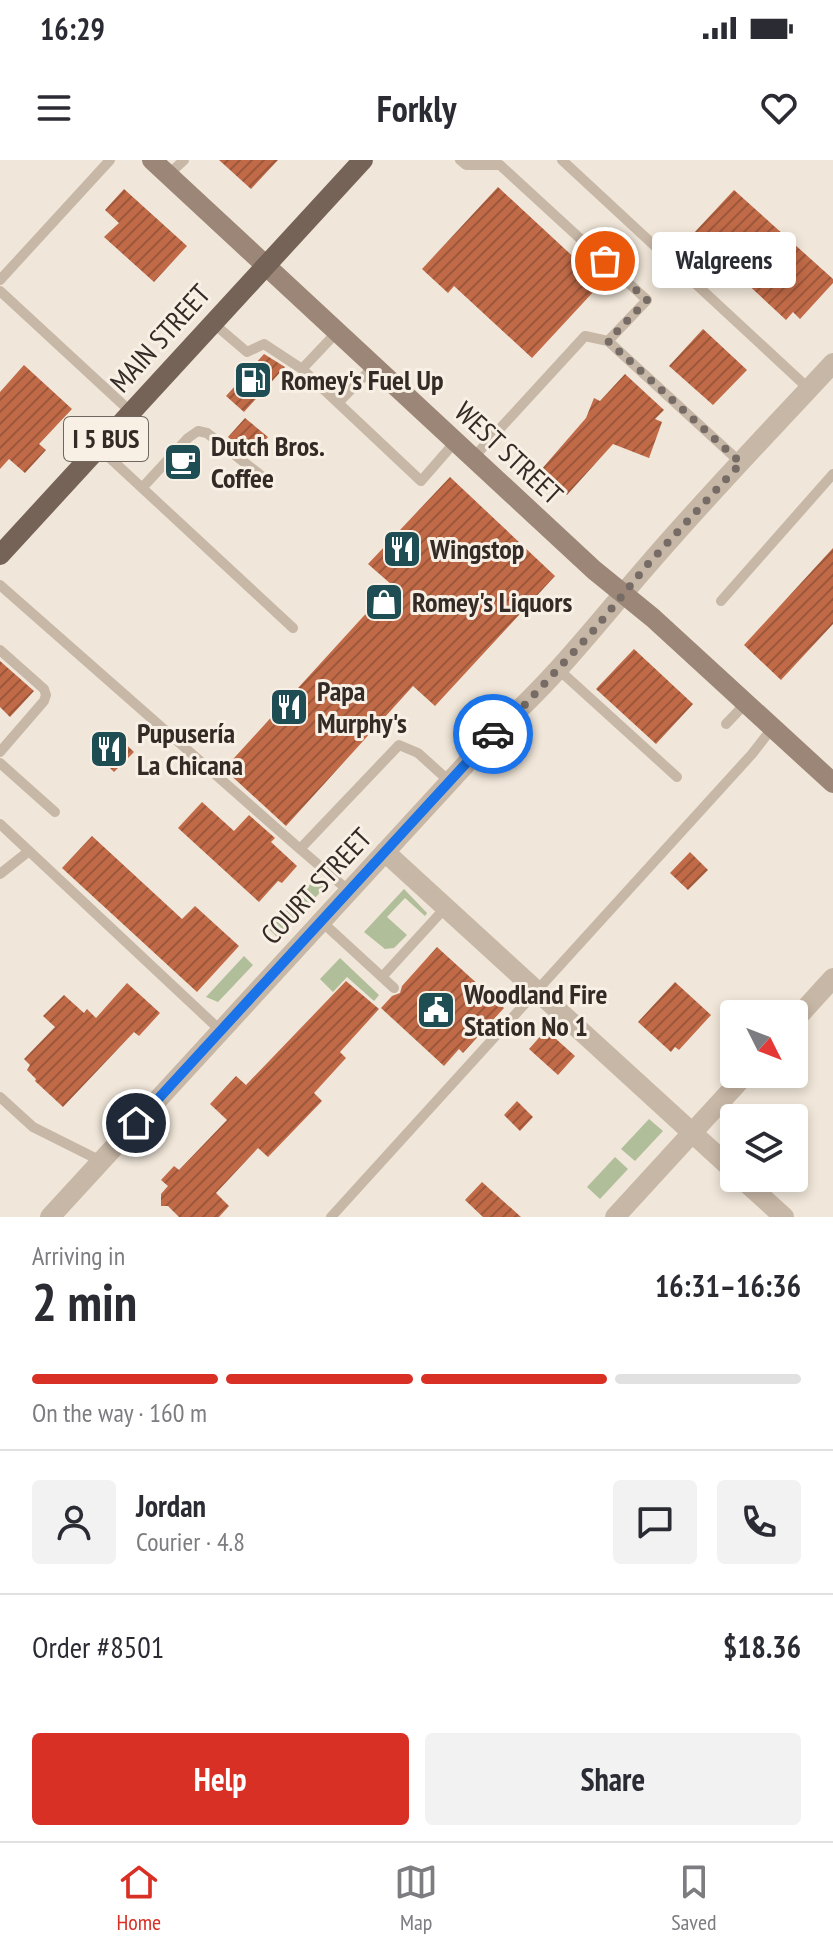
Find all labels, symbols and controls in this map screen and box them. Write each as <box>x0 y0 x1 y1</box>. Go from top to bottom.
text: 16:29 <box>40 9 105 48</box>
text: Forkly <box>377 85 456 132</box>
icon: menu <box>32 86 76 130</box>
icon: heart <box>757 86 801 130</box>
pin <box>571 227 639 295</box>
callout: Walgreens <box>653 233 797 289</box>
icon: bag <box>583 239 627 283</box>
text: Walgreens <box>676 243 772 276</box>
street label: MAIN STREET <box>101 275 218 399</box>
fuel station icon: Romey's Fuel Up <box>232 359 274 401</box>
place label: Romey's Fuel Up <box>281 361 443 398</box>
street label: WEST STREET <box>447 393 572 512</box>
road number: I 5 BUS <box>64 417 148 461</box>
place label: Dutch Bros. Coffee <box>211 427 325 496</box>
cafe icon: Dutch Bros. Coffee <box>162 441 204 483</box>
restaurant icon: Wingstop <box>381 528 423 570</box>
place label: Wingstop <box>429 530 524 567</box>
shop icon: Romey's Liquors <box>363 581 405 623</box>
place label: Romey's Liquors <box>412 583 573 620</box>
place label: Papa Murphy's <box>317 672 407 741</box>
restaurant icon: Papa Murphy's <box>268 686 310 728</box>
courier <box>453 694 533 774</box>
icon: car <box>471 712 515 756</box>
place label: Pupusería La Chicana <box>137 714 243 783</box>
restaurant icon: Pupusería La Chicana <box>88 728 130 770</box>
street label: COURT STREET <box>252 819 379 952</box>
place label: Woodland Fire Station No 1 <box>463 975 608 1044</box>
public building icon: Woodland Fire Station No 1 <box>415 989 457 1031</box>
north arrow <box>720 1000 808 1088</box>
map controls <box>720 1000 808 1192</box>
pin <box>102 1089 170 1157</box>
icon: home <box>114 1101 158 1145</box>
button: layers <box>720 1104 808 1192</box>
text: Arriving in <box>32 1239 125 1272</box>
text: 16:31–16:36 <box>655 1266 801 1305</box>
text: 2 min <box>32 1268 137 1335</box>
text: On the way · 160 m <box>32 1396 207 1429</box>
button: person <box>32 1480 116 1564</box>
button: chat <box>613 1480 697 1564</box>
button: phone <box>717 1480 801 1564</box>
text: Jordan <box>136 1486 206 1525</box>
text: Courier · 4.8 <box>136 1525 245 1558</box>
text: Order #8501 <box>32 1627 164 1666</box>
text: $18.36 <box>723 1627 801 1666</box>
button: Help <box>32 1733 409 1825</box>
button: Share <box>425 1733 801 1825</box>
tab: Home <box>116 1860 161 1936</box>
tab: Map <box>394 1860 438 1936</box>
tab: Saved <box>671 1860 717 1936</box>

